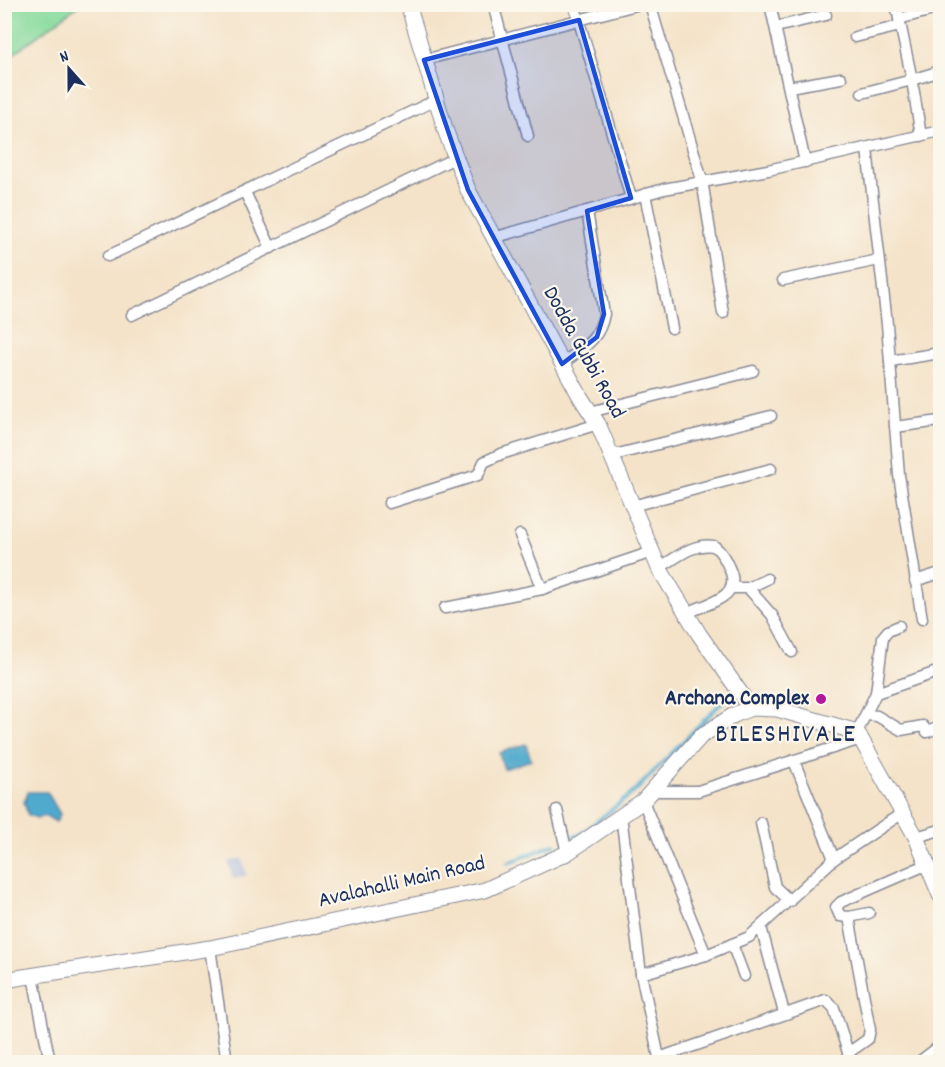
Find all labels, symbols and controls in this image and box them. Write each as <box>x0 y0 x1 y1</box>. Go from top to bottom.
north arrow <box>39 39 99 99</box>
text: N <box>57 45 72 69</box>
street label: Dodda Gubbi Road <box>534 281 632 425</box>
place label: Archana Complex <box>665 684 810 715</box>
marker: Archana Complex <box>814 692 828 706</box>
district label: BILESHIVALE <box>715 717 857 754</box>
street label: Avalahalli Main Road <box>315 849 489 917</box>

